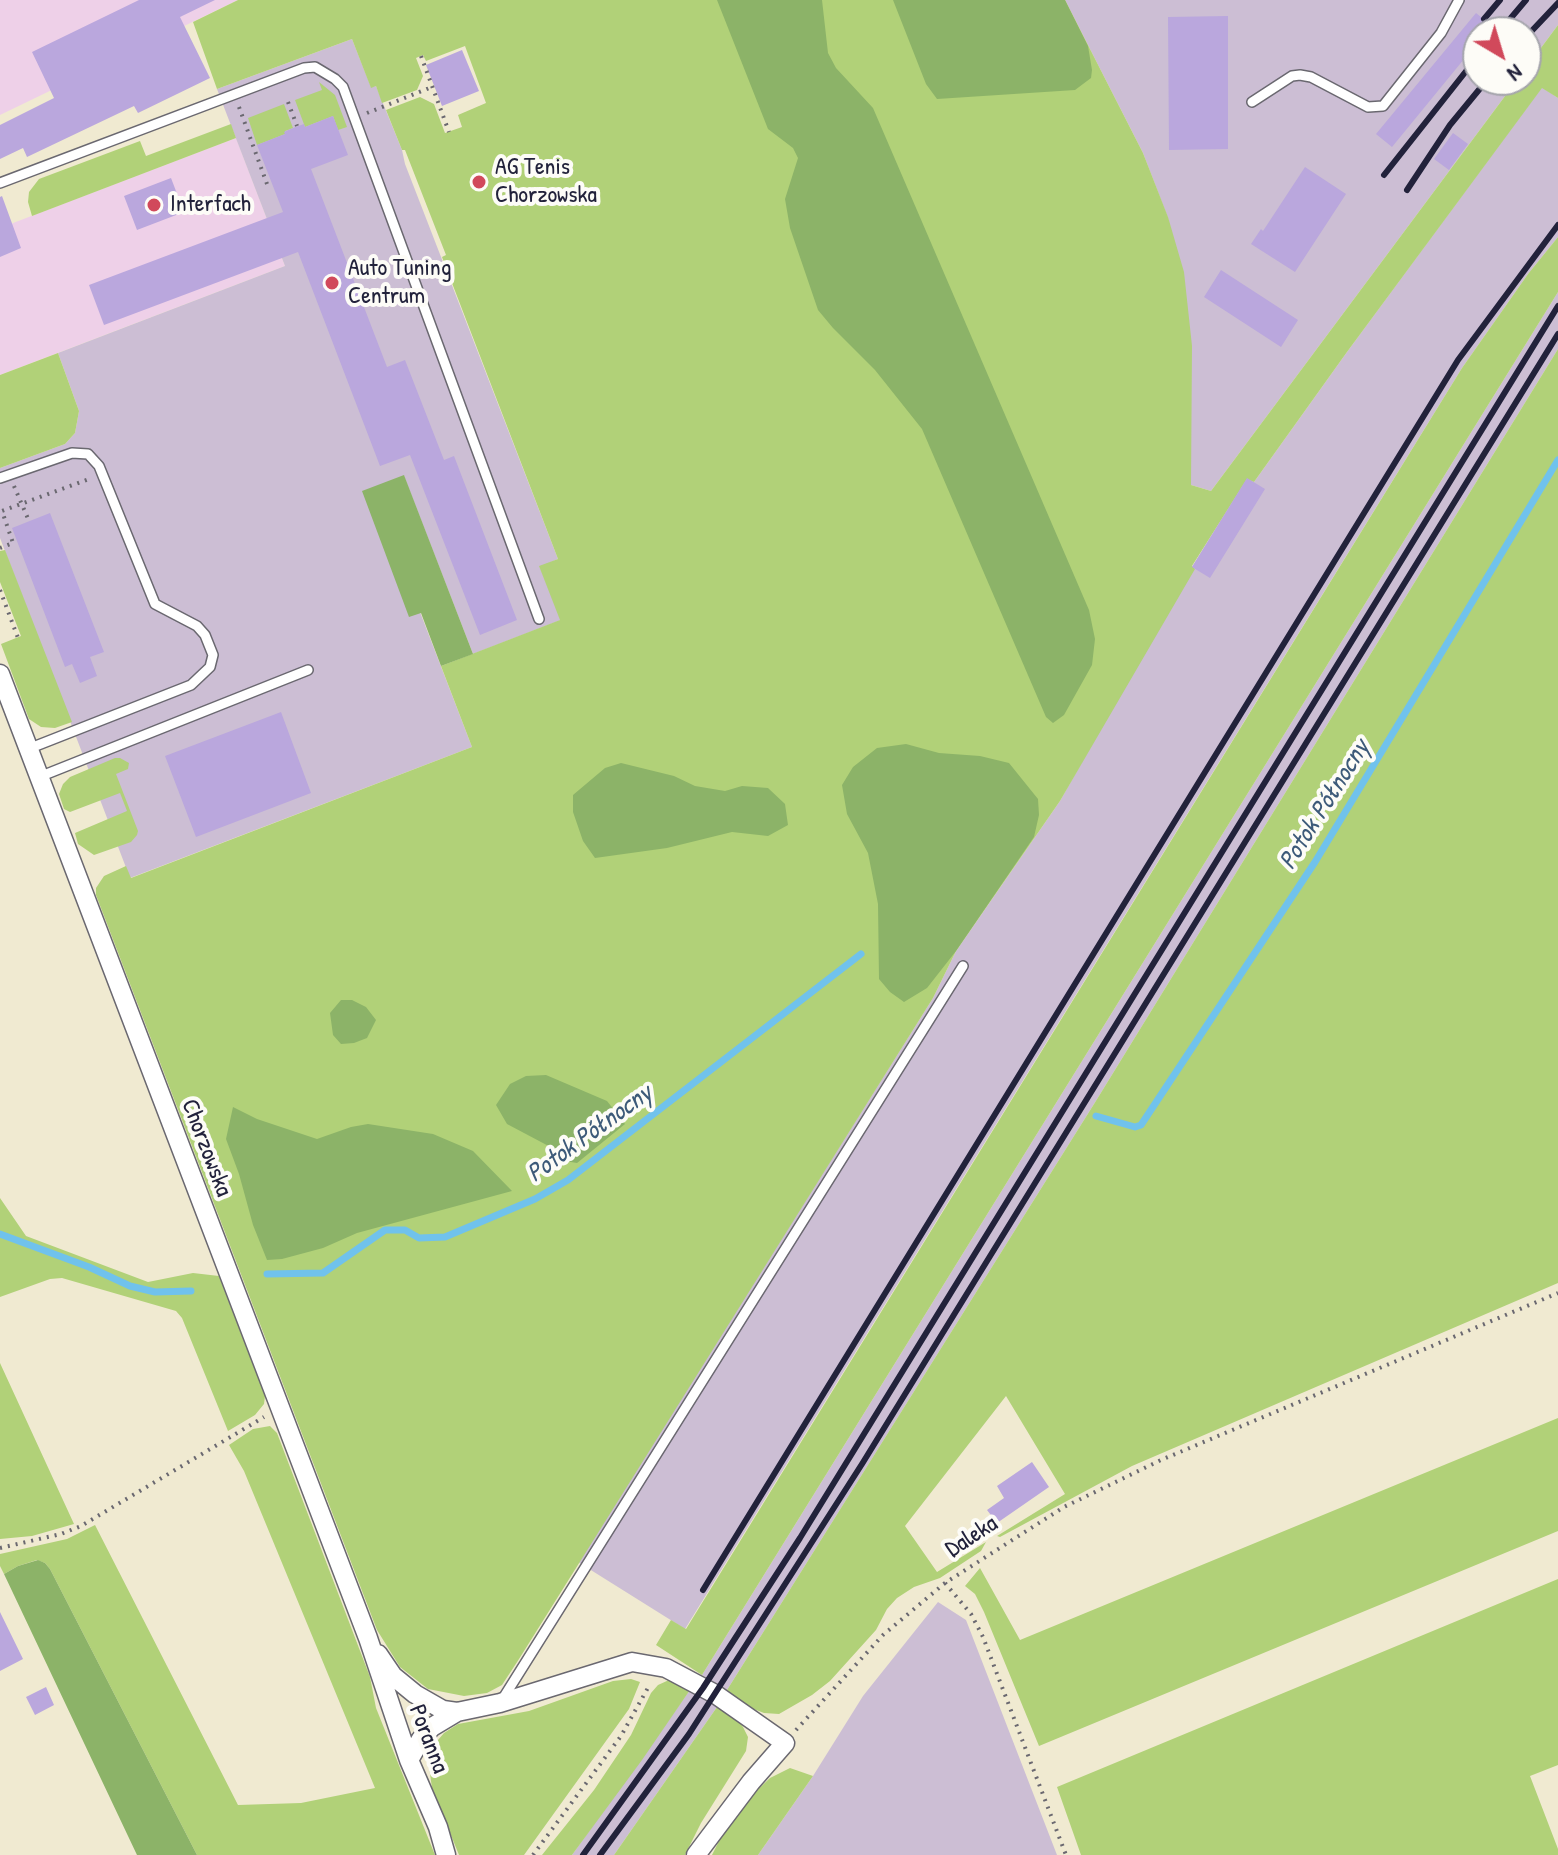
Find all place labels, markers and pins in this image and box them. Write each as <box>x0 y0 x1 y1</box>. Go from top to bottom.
place label: AG Tenis Chorzowska <box>495 154 597 210</box>
marker: AG Tenis Chorzowska <box>470 173 488 191</box>
place label: Interfach <box>170 191 251 219</box>
marker: Interfach <box>145 196 163 214</box>
place label: Auto Tuning Centrum <box>348 255 451 311</box>
marker: Auto Tuning Centrum <box>323 274 341 292</box>

